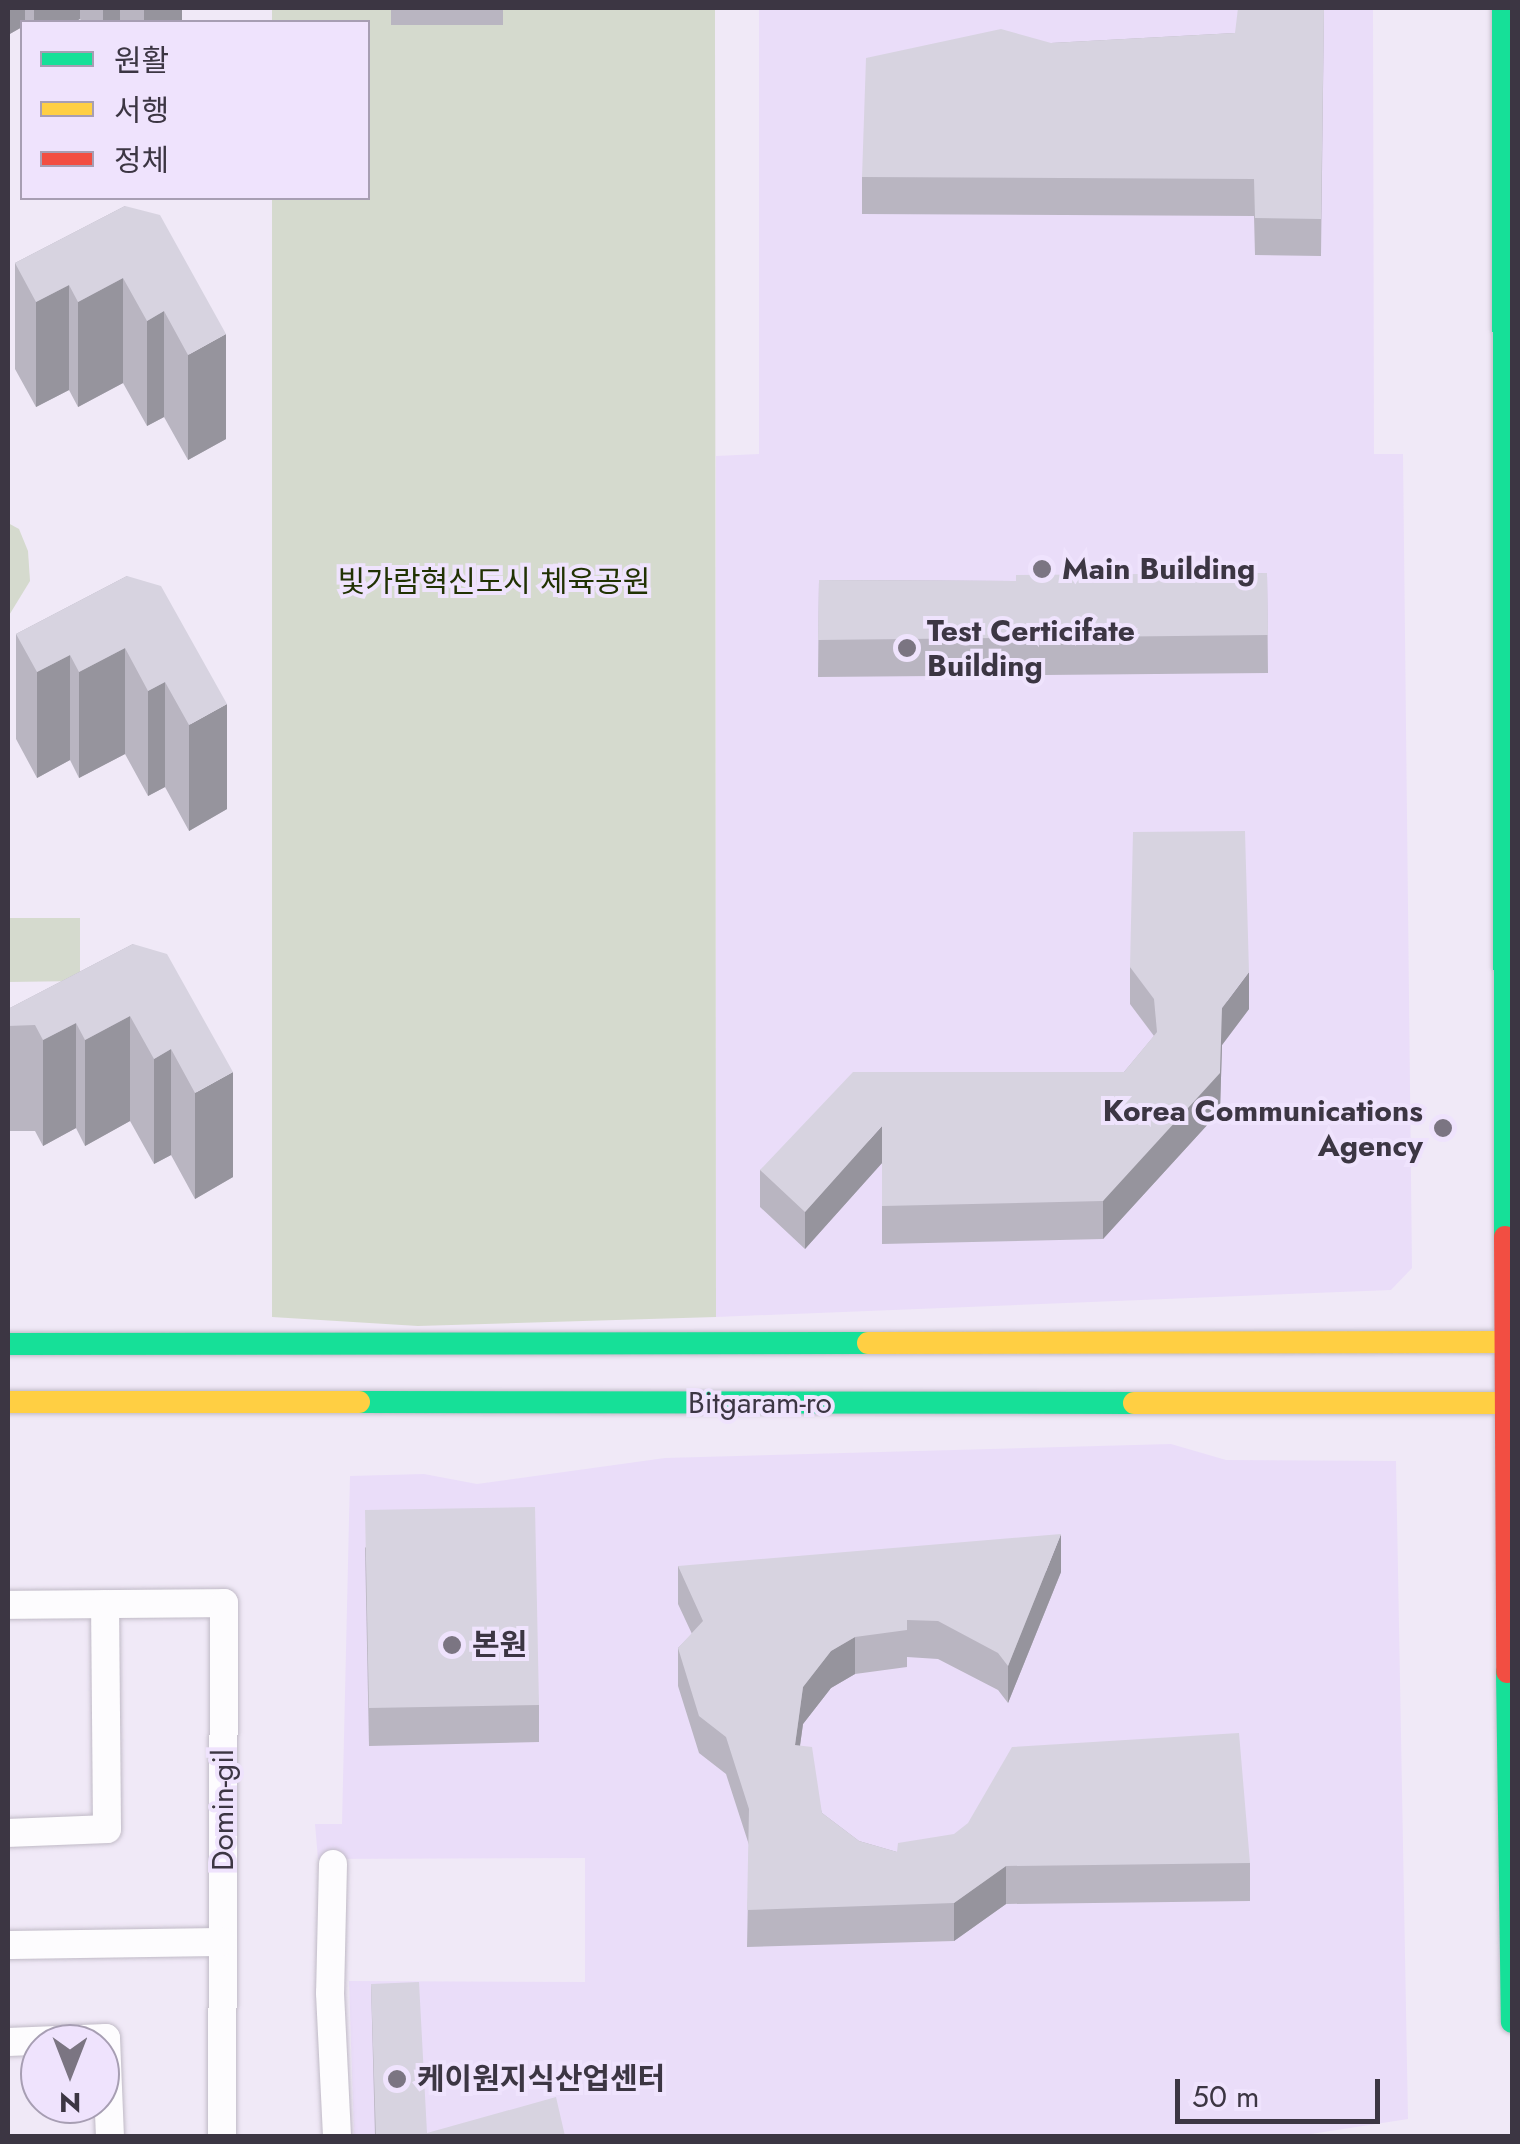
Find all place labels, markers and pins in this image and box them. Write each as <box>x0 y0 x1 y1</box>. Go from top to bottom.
place label: Main Building <box>1062 551 1255 587</box>
marker: Main Building <box>1031 558 1053 580</box>
place label: Test Certicifate Building <box>927 613 1135 684</box>
marker: Test Certicifate Building <box>896 637 918 659</box>
place label: Korea Communications Agency <box>1103 1093 1423 1164</box>
marker: Korea Communications Agency <box>1432 1117 1454 1139</box>
place label: 본원 <box>472 1627 527 1663</box>
marker: 본원 <box>441 1634 463 1656</box>
place label: 케이원지식산업센터 <box>417 2061 665 2097</box>
marker: 케이원지식산업센터 <box>386 2068 408 2090</box>

